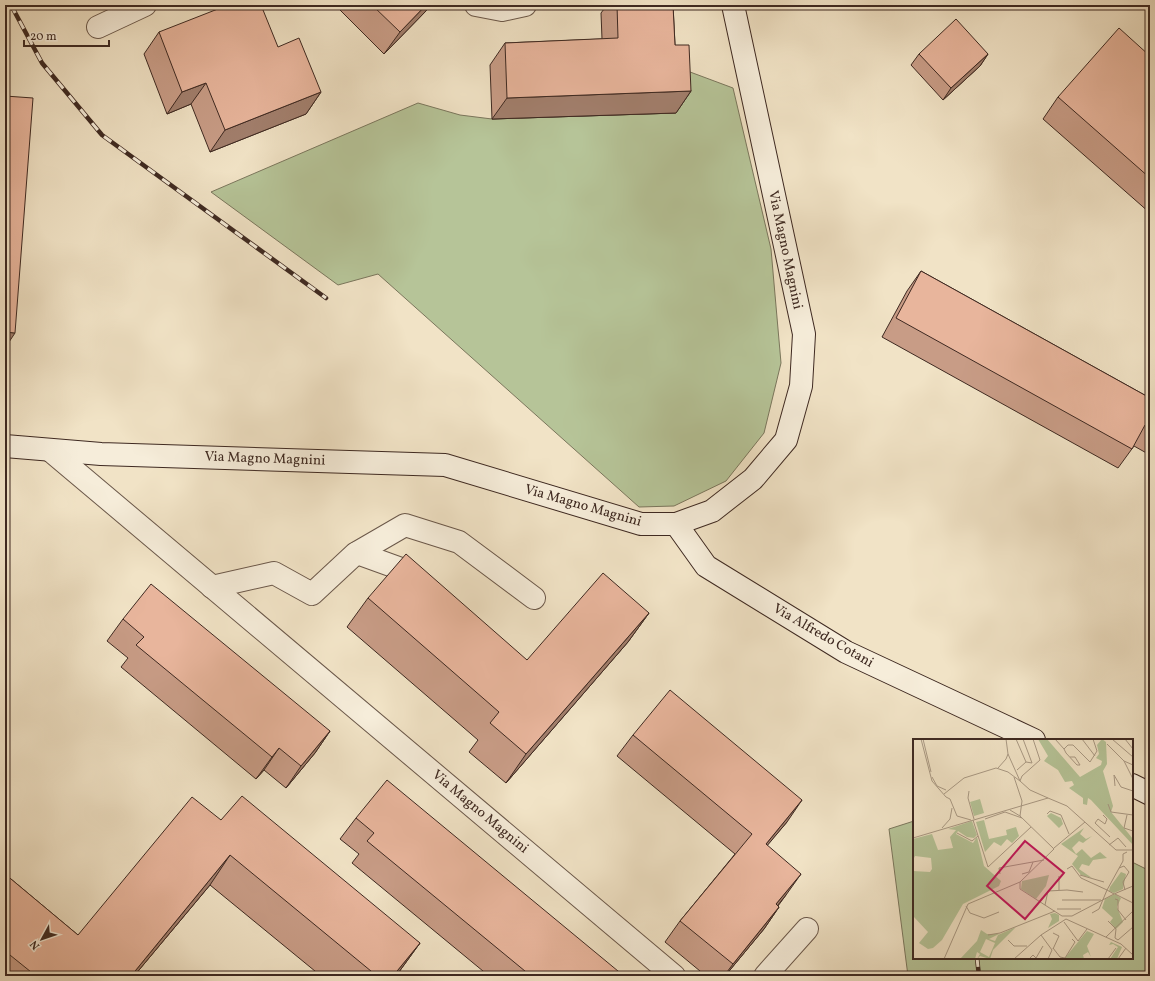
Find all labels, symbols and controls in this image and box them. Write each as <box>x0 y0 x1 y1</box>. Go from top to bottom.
scale bar <box>24 22 109 48</box>
text: 20 m <box>30 29 57 45</box>
street label: Via Magno Magnini <box>763 189 807 311</box>
street label: Via Magno Magnini <box>204 447 326 471</box>
street label: Via Magno Magnini <box>522 480 644 532</box>
street label: Via Alfredo Cotani <box>769 599 877 673</box>
inset map <box>913 739 1133 959</box>
street label: Via Magno Magnini <box>428 766 532 858</box>
north arrow <box>22 919 62 959</box>
text: N <box>27 937 44 952</box>

